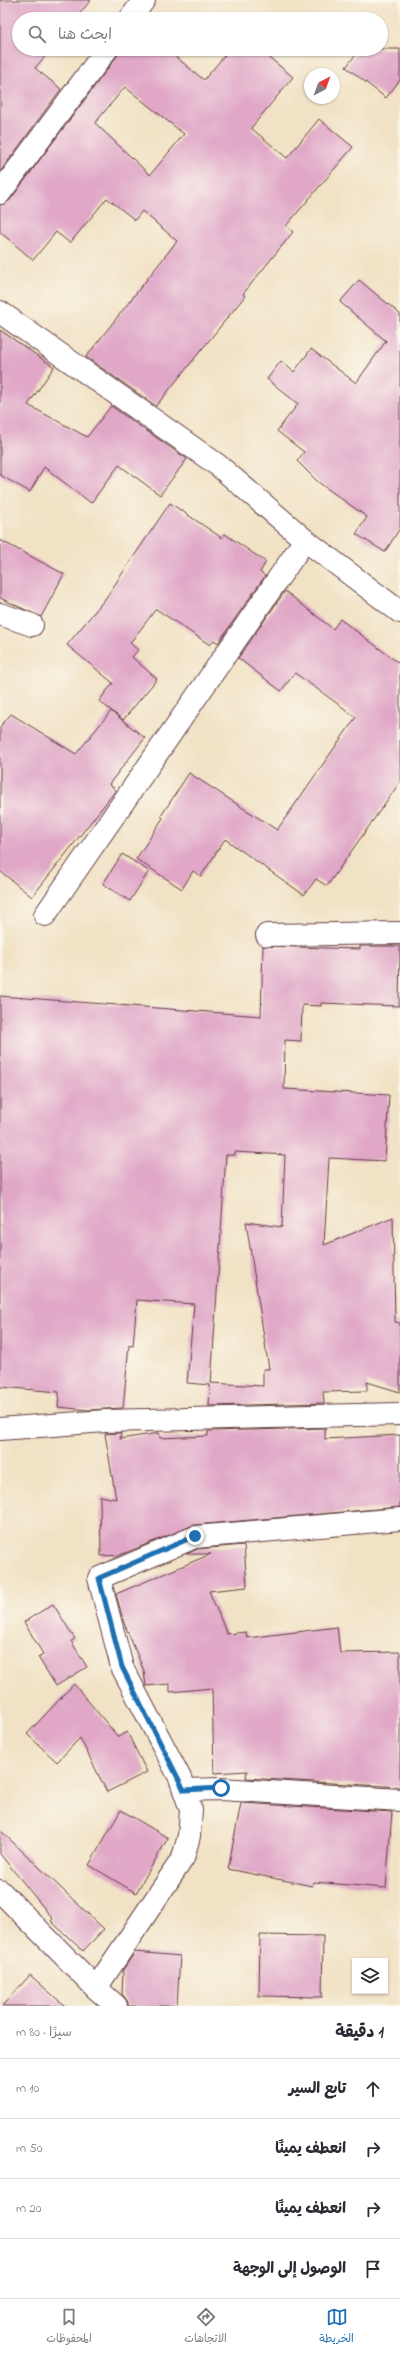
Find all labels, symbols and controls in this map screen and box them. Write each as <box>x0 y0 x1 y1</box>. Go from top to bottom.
search box <box>12 12 388 56</box>
icon: search <box>26 23 48 45</box>
text: ابحث هنا <box>58 24 112 46</box>
north arrow <box>304 68 340 104</box>
route end <box>186 1527 204 1545</box>
route start <box>212 1779 230 1797</box>
map controls <box>352 1958 388 1994</box>
button: layers <box>352 1958 388 1994</box>
text: 1 دقيقة <box>335 2020 384 2045</box>
text: سيرًا · 80 m <box>16 2023 72 2042</box>
text: تابع السير <box>289 2078 346 2100</box>
icon: ahead <box>362 2078 384 2100</box>
text: 10 m <box>16 2079 39 2098</box>
text: انعطف يمينًا <box>275 2138 346 2160</box>
icon: right <box>362 2138 384 2160</box>
text: 50 m <box>16 2139 42 2158</box>
text: انعطف يمينًا <box>275 2198 346 2220</box>
icon: right <box>362 2198 384 2220</box>
text: 20 m <box>16 2199 41 2218</box>
text: الوصول إلى الوجهة <box>233 2258 346 2280</box>
icon: arrive <box>362 2258 384 2280</box>
tab: المحفوظات <box>46 2306 92 2348</box>
tab: الاتجاهات <box>184 2306 227 2348</box>
tab: الخريطة <box>319 2306 354 2348</box>

